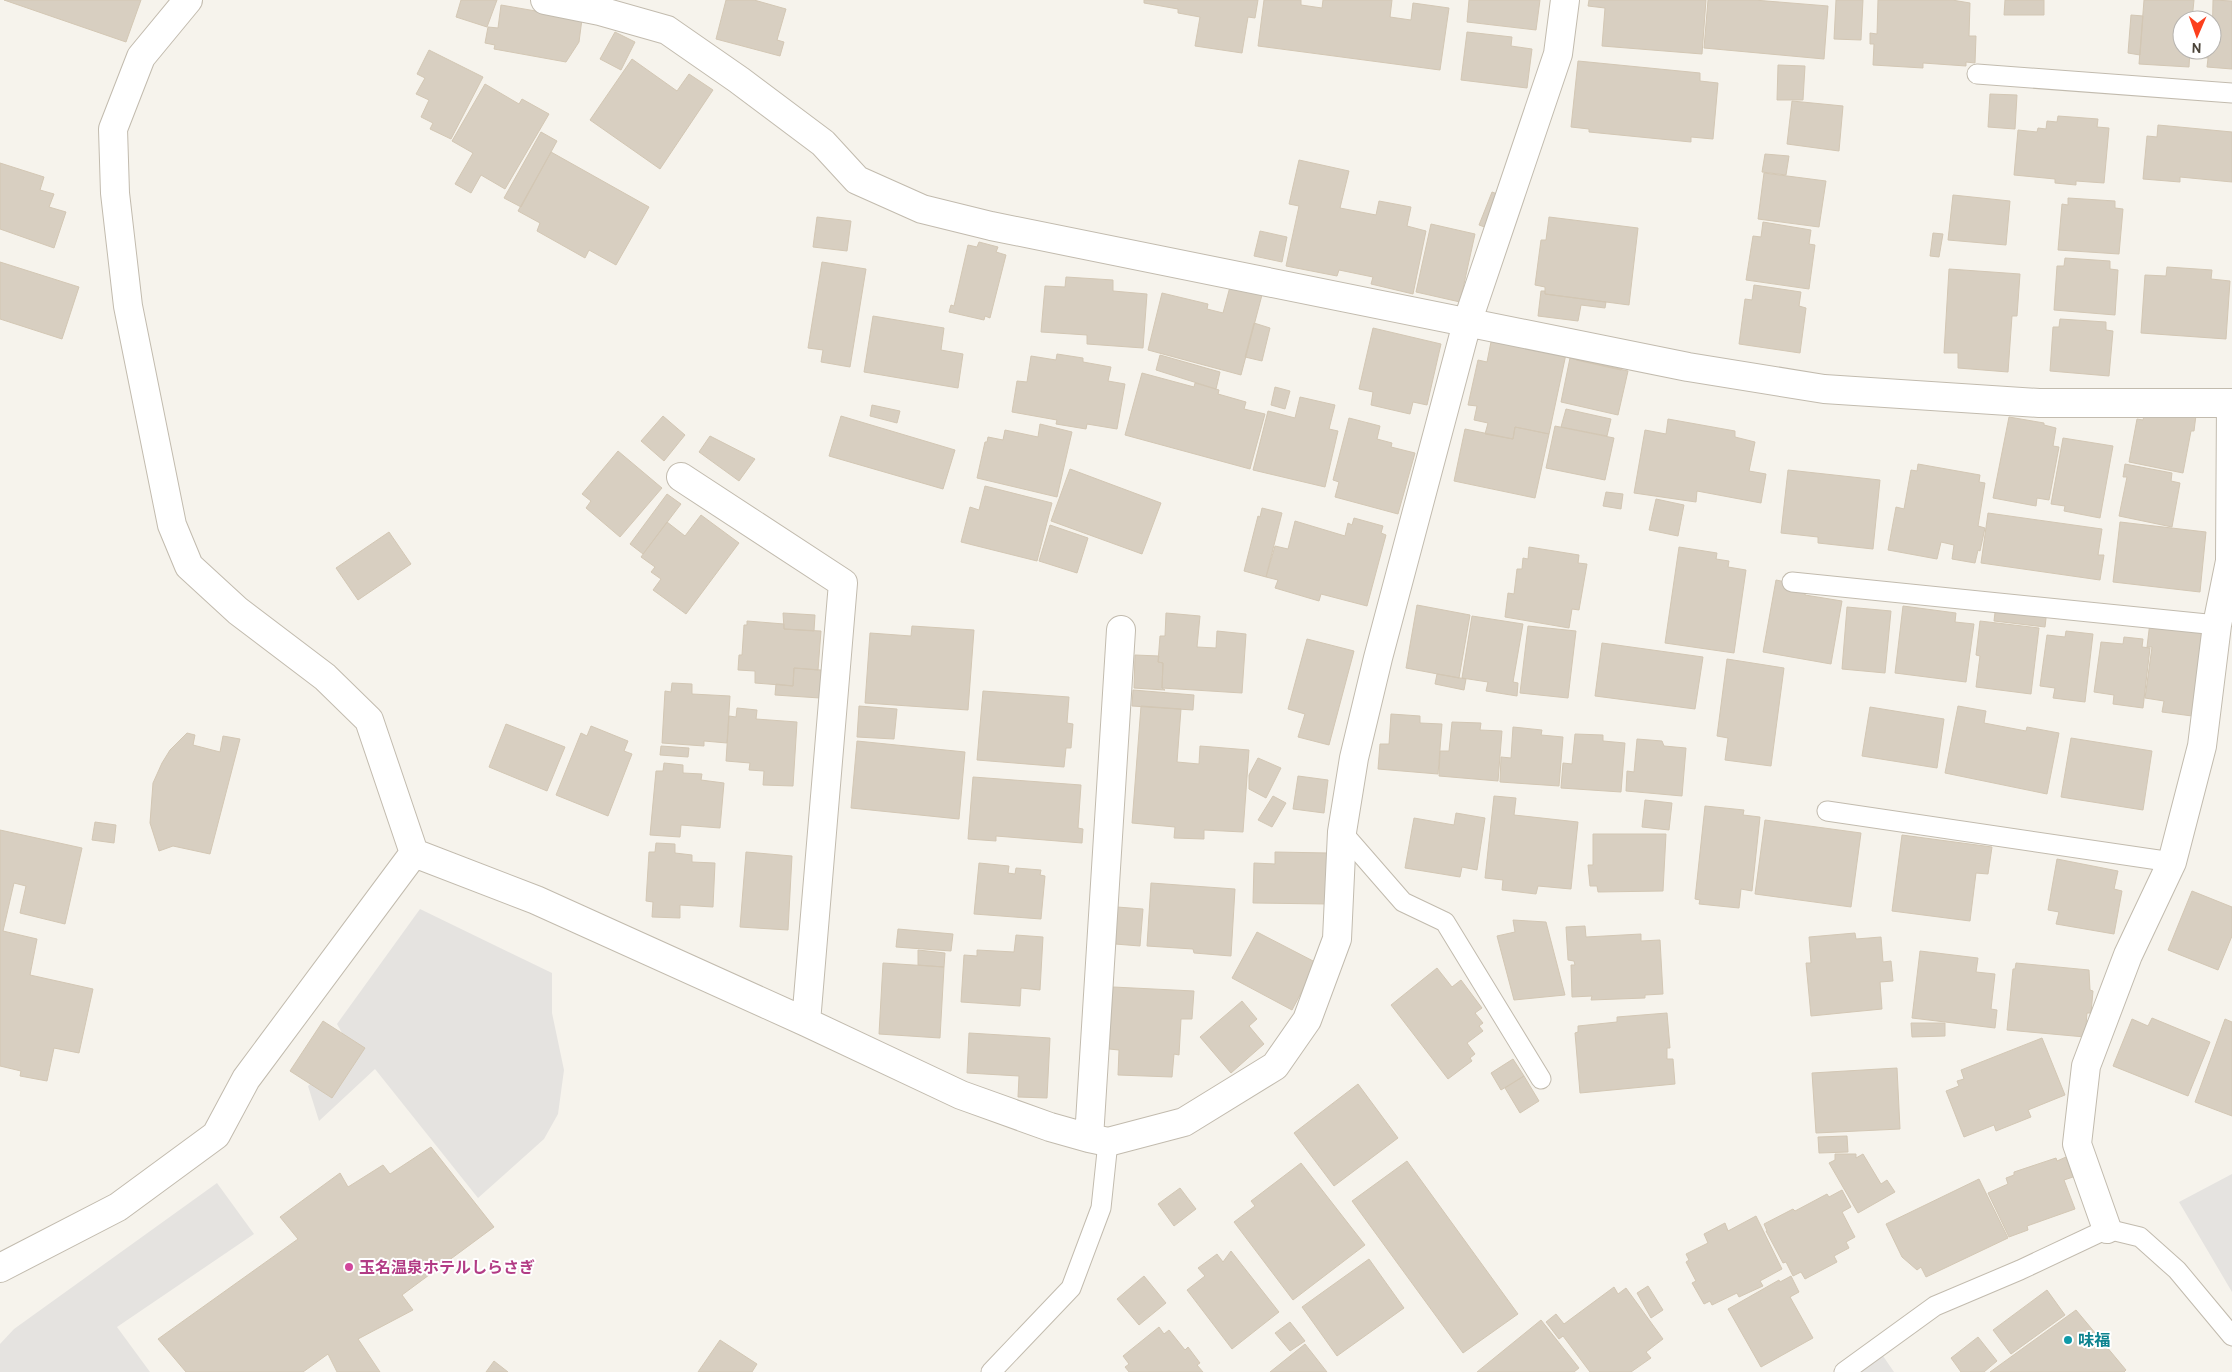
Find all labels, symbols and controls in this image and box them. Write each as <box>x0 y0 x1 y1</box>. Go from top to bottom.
north arrow <box>2172 10 2222 60</box>
text: N <box>2191 38 2202 55</box>
place label: 玉名温泉ホテルしらさぎ <box>359 1259 535 1279</box>
marker: 玉名温泉ホテルしらさぎ <box>343 1261 355 1273</box>
place label: 味福 <box>2078 1332 2110 1352</box>
marker: 味福 <box>2062 1334 2074 1346</box>

